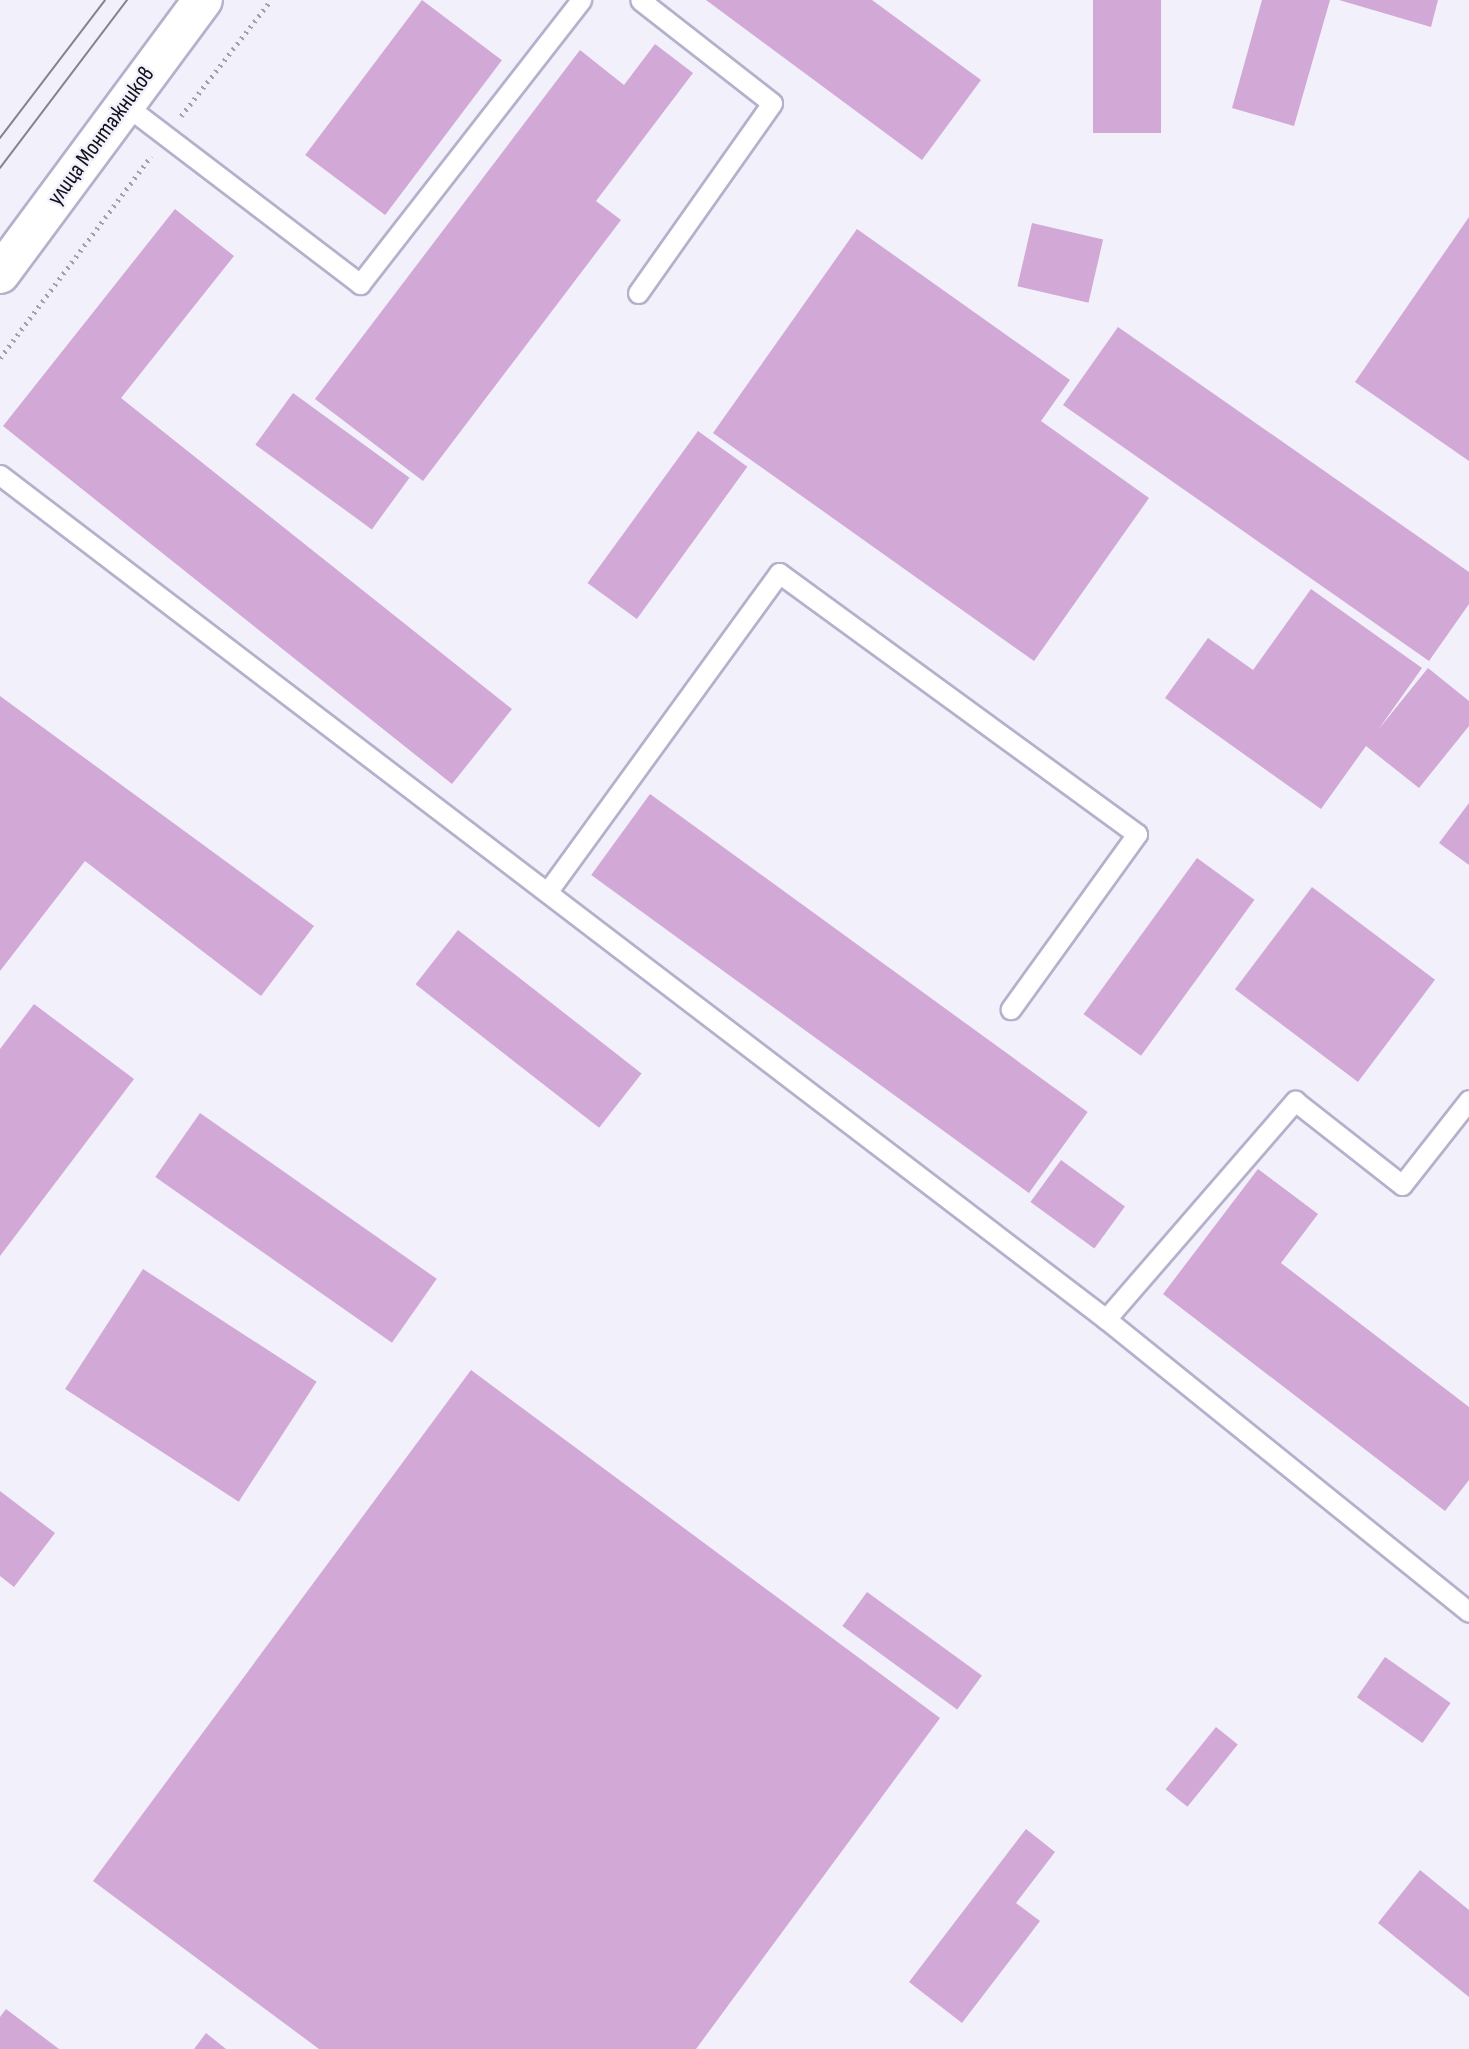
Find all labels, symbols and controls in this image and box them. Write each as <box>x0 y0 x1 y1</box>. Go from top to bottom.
street label: улица Монтажников <box>42 61 160 211</box>

